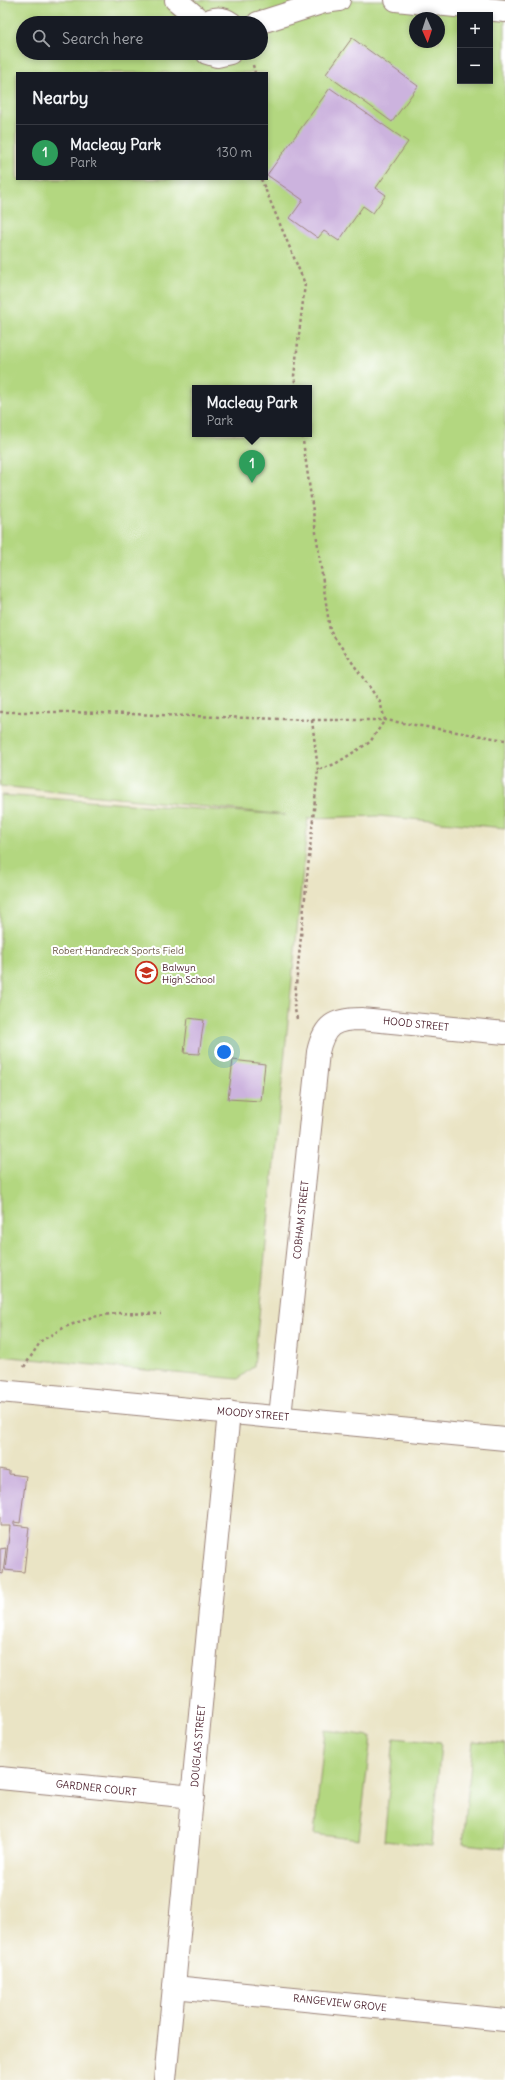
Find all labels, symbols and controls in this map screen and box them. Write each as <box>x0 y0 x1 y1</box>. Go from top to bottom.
north arrow <box>409 12 445 48</box>
map controls <box>457 12 493 84</box>
button: + <box>457 12 493 48</box>
search box <box>16 16 268 60</box>
icon: search <box>30 27 52 49</box>
text: Search here <box>62 29 143 48</box>
button: − <box>457 48 493 84</box>
text: Nearby <box>32 87 88 109</box>
text: Macleay Park <box>70 135 161 154</box>
text: 1 <box>42 144 48 161</box>
text: 130 m <box>216 144 252 161</box>
text: Park <box>70 154 97 171</box>
popup <box>192 385 312 437</box>
text: Macleay Park <box>206 393 298 412</box>
text: Park <box>206 412 233 429</box>
pin: 1 <box>239 450 265 483</box>
park label: Robert Handreck Sports Field <box>52 944 184 957</box>
school or university icon: Balwyn High School <box>133 960 159 986</box>
place label: Balwyn High School <box>162 961 215 986</box>
street label: HOOD STREET <box>382 1014 450 1034</box>
your location <box>214 1042 234 1062</box>
street label: COBHAM STREET <box>290 1180 312 1260</box>
street label: MOODY STREET <box>216 1404 290 1424</box>
street label: DOUGLAS STREET <box>188 1704 208 1788</box>
street label: GARDNER COURT <box>55 1777 137 1799</box>
street label: RANGEVIEW GROVE <box>293 1992 388 2014</box>

